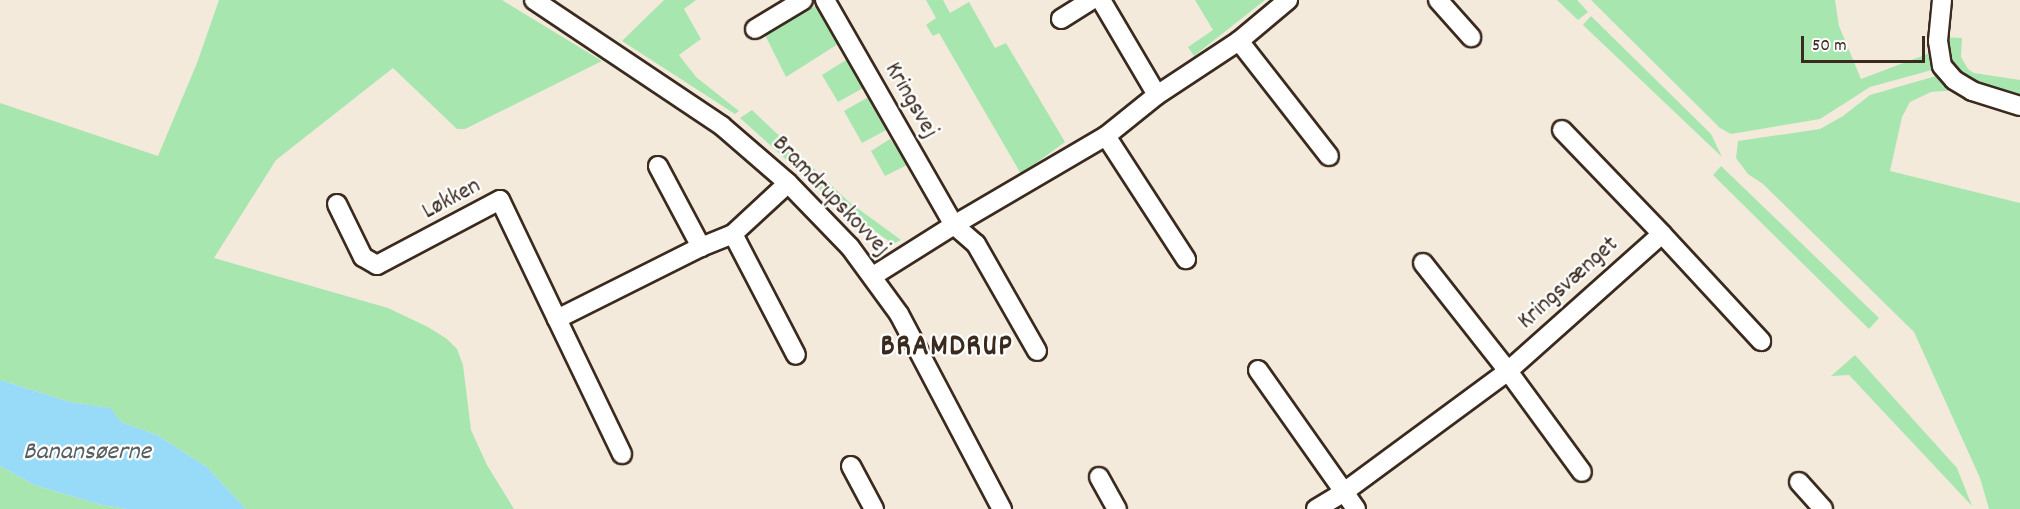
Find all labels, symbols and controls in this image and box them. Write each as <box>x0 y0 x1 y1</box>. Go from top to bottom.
scale bar <box>1804 24 1928 62</box>
text: 50 m <box>1812 34 1847 59</box>
street label: Kringsvej <box>877 58 943 144</box>
street label: Bramdrupskovvej <box>765 131 895 263</box>
street label: Løkken <box>418 173 486 227</box>
street label: Kringsvænget <box>1513 231 1625 337</box>
district label: BRAMDRUP <box>881 331 1013 367</box>
water label: Banansøerne <box>23 437 151 469</box>

